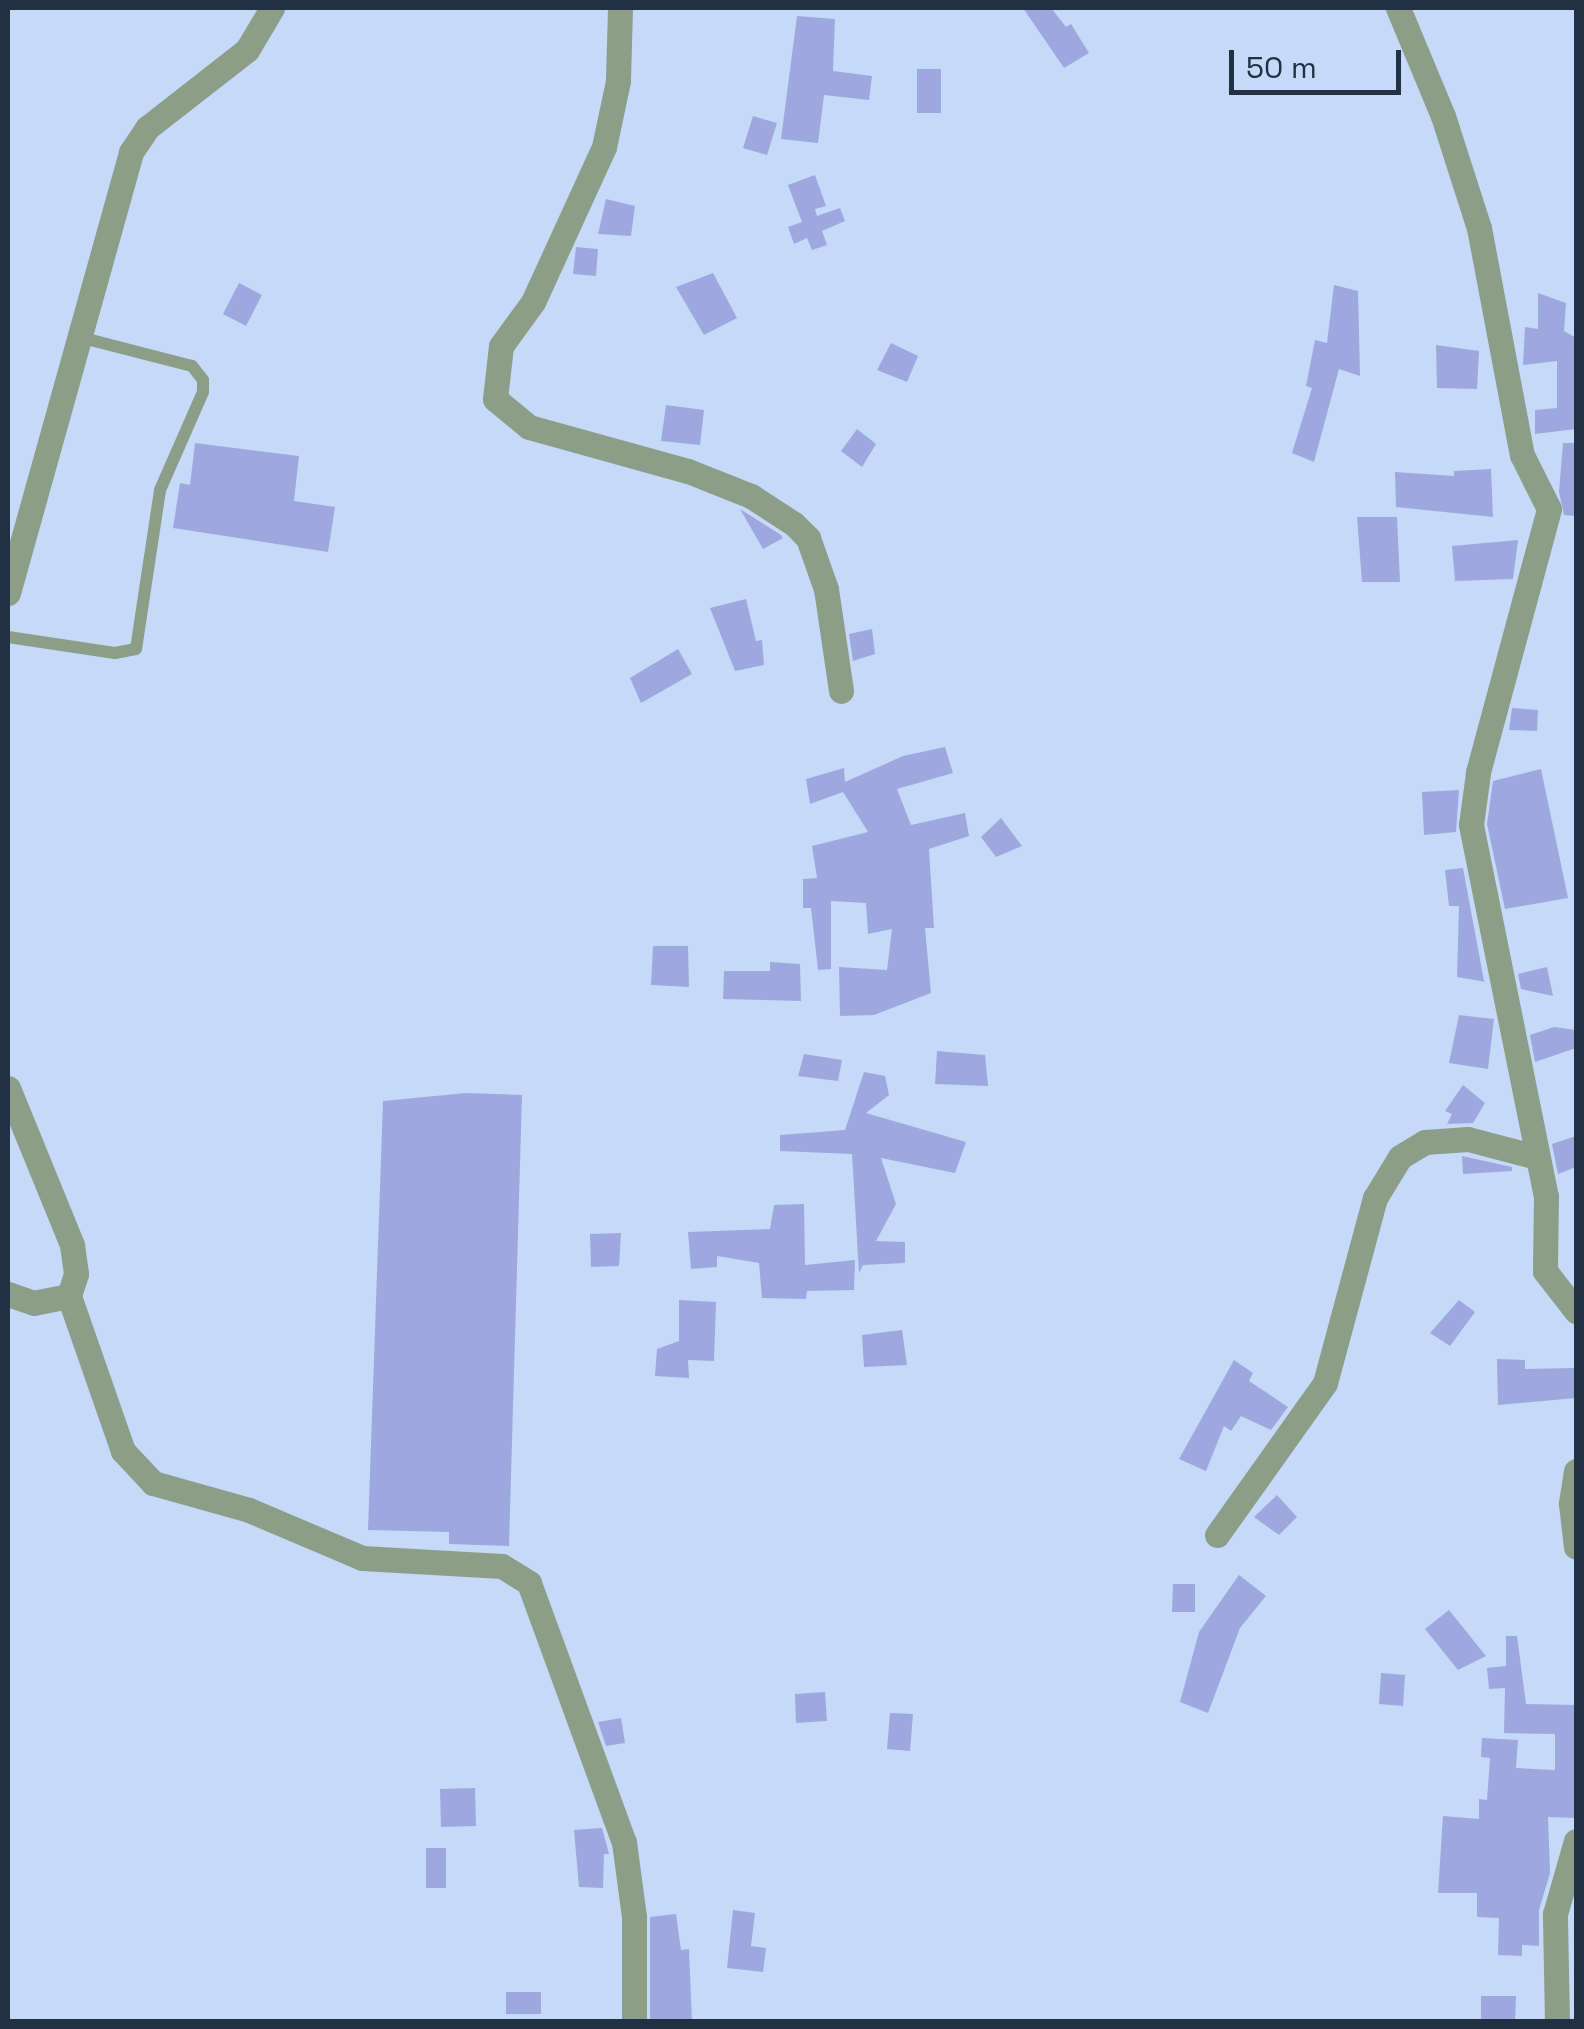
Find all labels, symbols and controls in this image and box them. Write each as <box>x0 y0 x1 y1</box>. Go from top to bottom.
scale bar <box>1234 30 1406 92</box>
text: 50 m <box>1246 48 1317 87</box>

